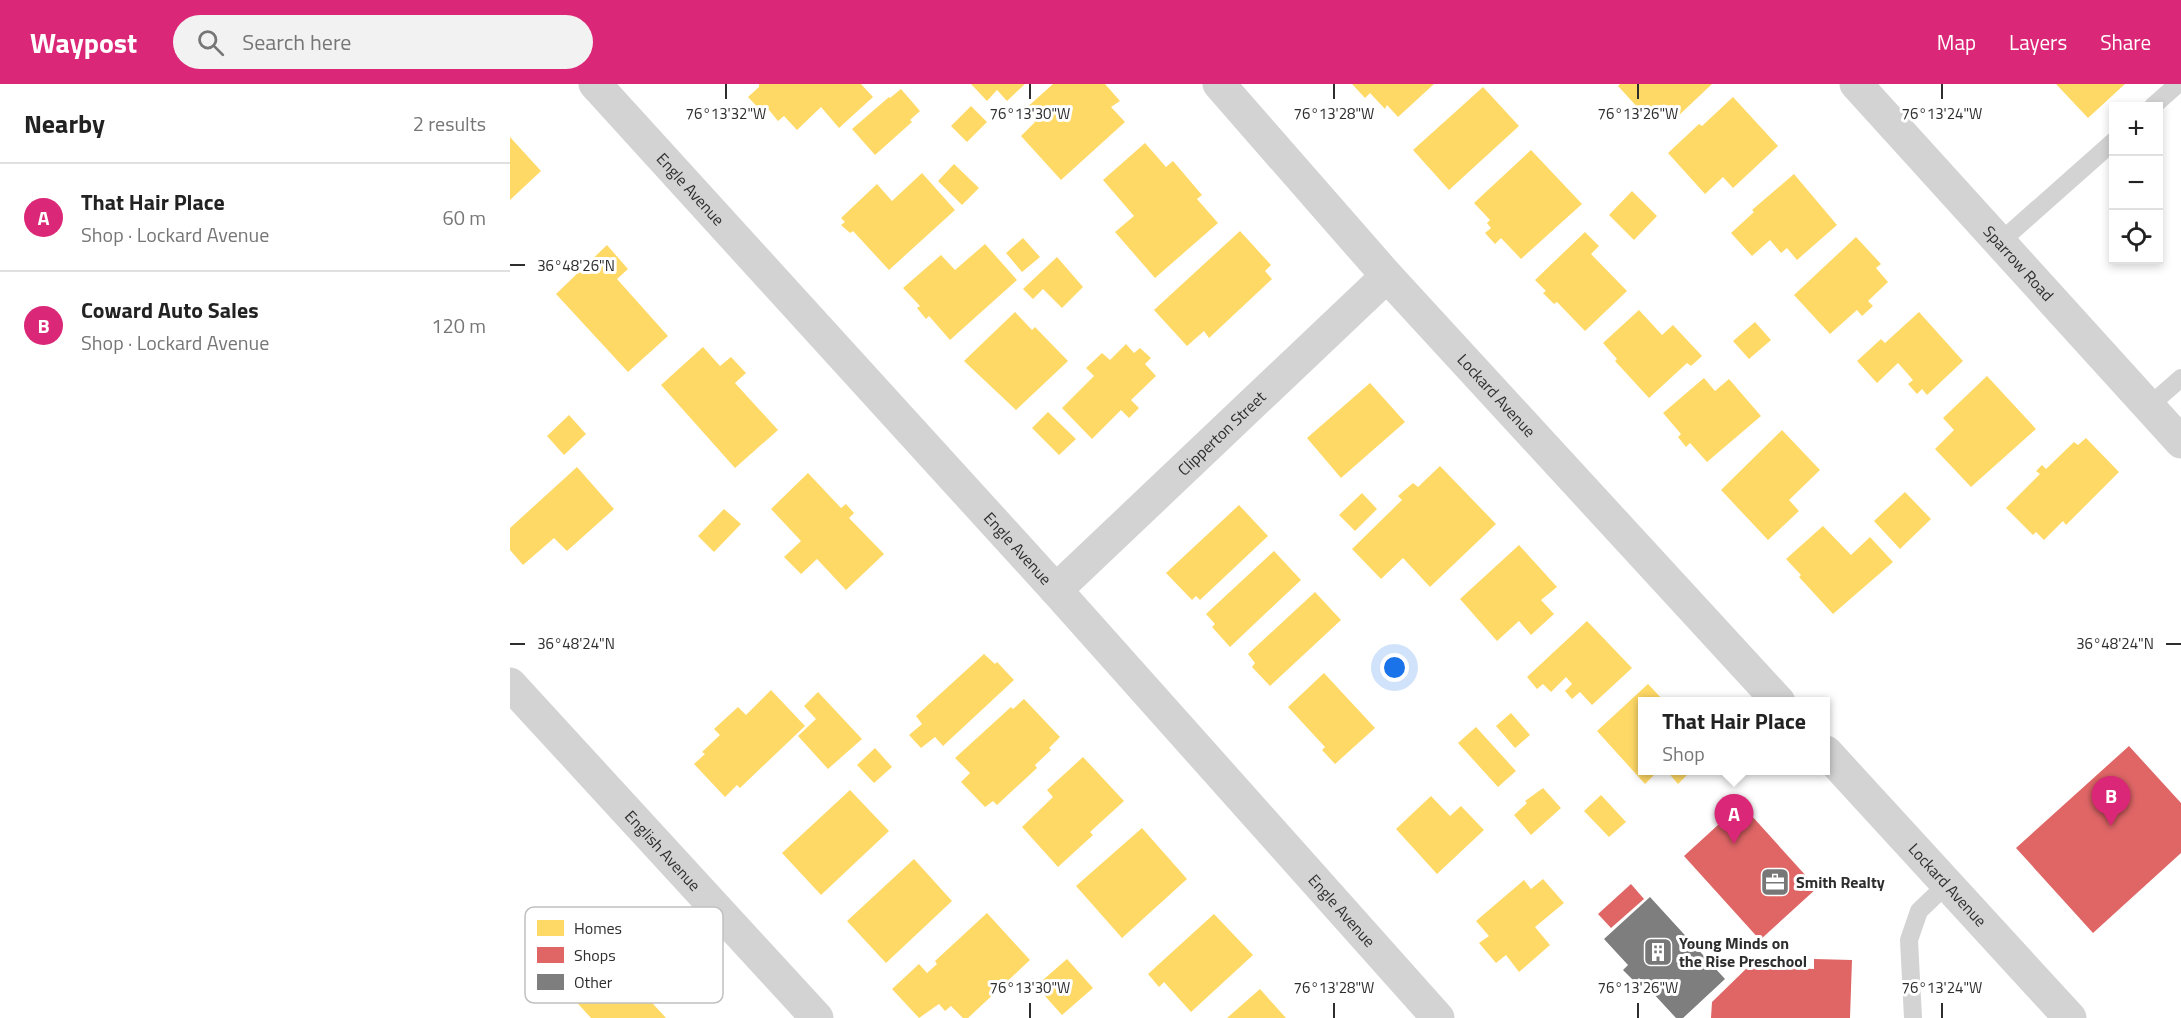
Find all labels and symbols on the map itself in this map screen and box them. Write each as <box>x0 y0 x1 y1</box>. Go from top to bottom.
text: 76°13'32"W <box>686 102 766 125</box>
text: 76°13'30"W <box>990 102 1070 125</box>
text: 76°13'28"W <box>1294 102 1374 125</box>
text: 76°13'26"W <box>1598 102 1678 125</box>
text: 76°13'24"W <box>1902 102 1982 125</box>
street label: Engle Avenue <box>651 147 730 231</box>
street label: Sparrow Road <box>1978 220 2059 306</box>
text: 36°48'26"N <box>537 254 615 277</box>
street label: Lockard Avenue <box>1452 348 1541 442</box>
street label: Clipperton Street <box>1172 385 1271 481</box>
street label: Engle Avenue <box>978 506 1057 590</box>
text: 36°48'24"N <box>537 632 615 655</box>
text: 36°48'24"N <box>2076 632 2154 655</box>
your location <box>1380 653 1409 682</box>
pin: B <box>2092 776 2130 826</box>
pin: A <box>1714 794 1754 844</box>
street label: English Avenue <box>619 805 706 896</box>
street label: Lockard Avenue <box>1903 837 1992 932</box>
office icon: Smith Realty <box>1759 866 1791 898</box>
street label: Engle Avenue <box>1303 868 1381 952</box>
place label: Smith Realty <box>1796 870 1885 894</box>
legend <box>525 907 723 1003</box>
text: Homes <box>574 916 622 940</box>
place label: Young Minds on the Rise Preschool <box>1679 931 1807 973</box>
building icon: Young Minds on the Rise Preschool <box>1642 936 1674 968</box>
text: Shops <box>574 943 616 967</box>
text: Other <box>574 970 613 994</box>
text: 76°13'30"W <box>990 976 1070 999</box>
text: 76°13'28"W <box>1294 976 1374 999</box>
text: 76°13'26"W <box>1598 976 1678 999</box>
text: 76°13'24"W <box>1902 976 1982 999</box>

